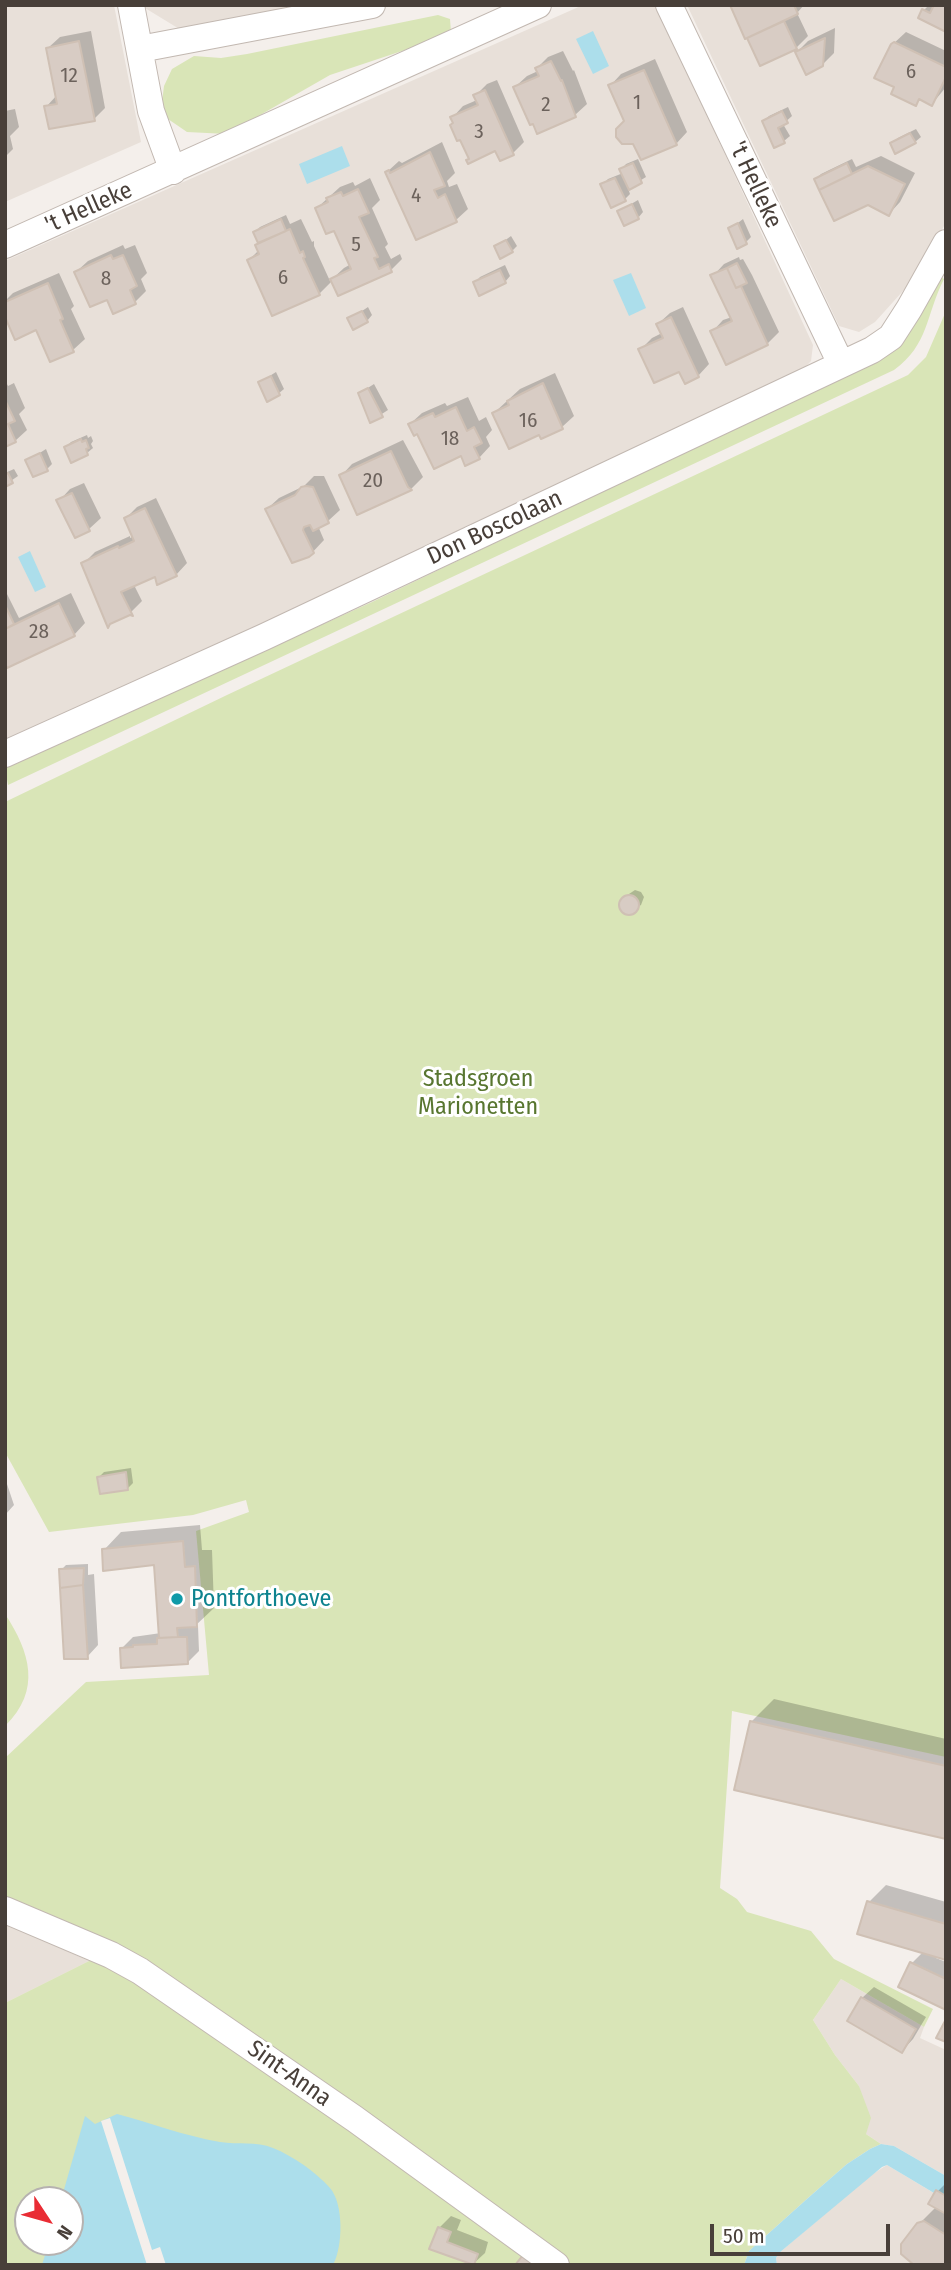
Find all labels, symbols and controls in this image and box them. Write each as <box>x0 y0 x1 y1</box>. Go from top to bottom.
house number: 6 <box>906 59 916 85</box>
house number: 12 <box>60 63 78 89</box>
house number: 1 <box>633 90 641 116</box>
house number: 2 <box>541 92 551 118</box>
house number: 3 <box>474 119 484 145</box>
street label: 't Helleke <box>722 137 788 233</box>
street label: 't Helleke <box>41 176 137 240</box>
house number: 4 <box>411 183 421 209</box>
house number: 5 <box>351 232 361 258</box>
house number: 6 <box>278 265 288 291</box>
house number: 8 <box>101 266 111 292</box>
house number: 16 <box>519 408 537 434</box>
house number: 18 <box>441 426 459 452</box>
house number: 20 <box>363 468 383 494</box>
street label: Don Boscolaan <box>423 484 567 572</box>
house number: 28 <box>29 619 49 645</box>
park label: Stadsgroen Marionetten <box>418 1065 538 1121</box>
place label: Pontforthoeve <box>191 1585 331 1613</box>
marker: Pontforthoeve <box>169 1591 185 1607</box>
street label: Sint-Anna <box>242 2035 336 2113</box>
north arrow <box>14 2186 84 2256</box>
scale bar <box>713 2210 893 2254</box>
text: N <box>52 2221 77 2244</box>
text: 50 m <box>723 2223 765 2249</box>

